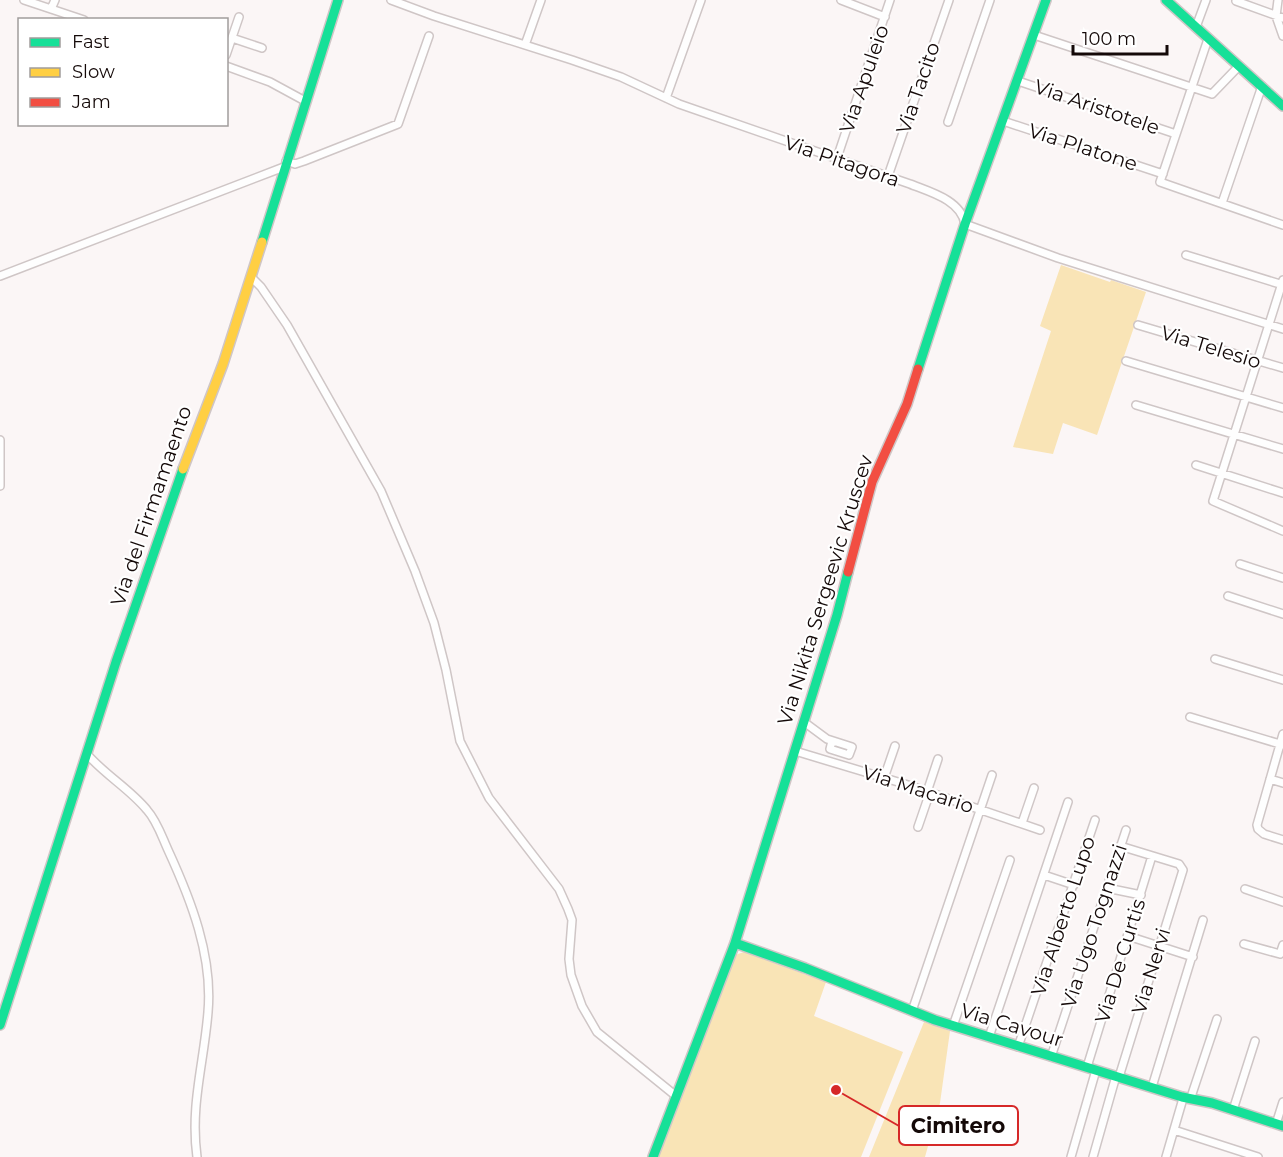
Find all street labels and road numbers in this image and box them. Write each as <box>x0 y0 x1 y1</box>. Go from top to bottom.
street label: Via Apuleio <box>834 22 894 136</box>
street label: Via Tacito <box>891 39 945 137</box>
street label: Via Aristotele <box>1031 74 1163 140</box>
street label: Via Platone <box>1025 118 1141 176</box>
street label: Via Pitagora <box>781 130 903 192</box>
street label: Via Telesio <box>1158 320 1264 374</box>
street label: Via del Firmamaento <box>105 403 197 609</box>
street label: Via Nikita Sergeevic Kruscev <box>772 452 878 728</box>
street label: Via Macario <box>859 760 977 818</box>
street label: Via Alberto Lupo <box>1026 833 1100 999</box>
street label: Via Ugo Tognazzi <box>1056 841 1132 1011</box>
street label: Via De Curtis <box>1090 896 1150 1026</box>
street label: Via Nervi <box>1127 925 1175 1017</box>
street label: Via Cavour <box>958 998 1066 1052</box>

